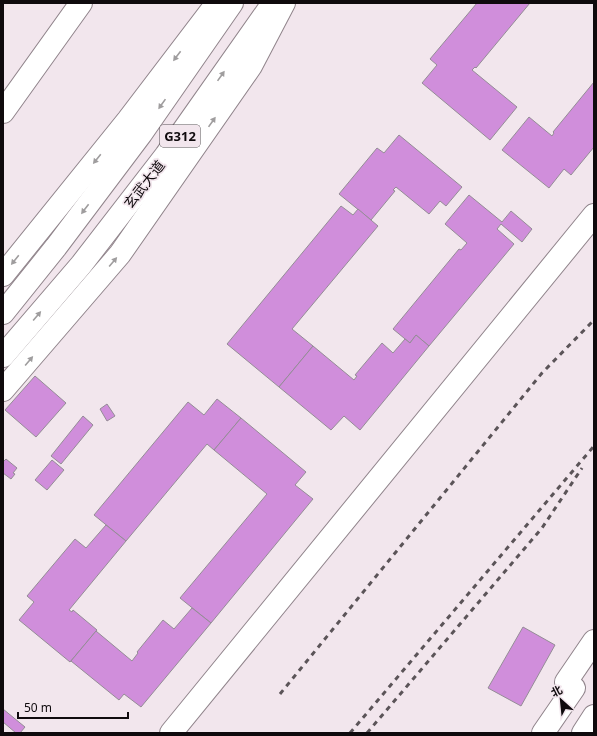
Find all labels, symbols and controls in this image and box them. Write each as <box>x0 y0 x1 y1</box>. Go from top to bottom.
one-way arrow <box>173 51 181 62</box>
one-way arrow <box>217 71 225 82</box>
one-way arrow <box>158 99 166 109</box>
one-way arrow <box>208 116 216 127</box>
road number: G312 <box>160 125 200 147</box>
one-way arrow <box>93 153 101 164</box>
street label: 玄武大道 <box>119 156 169 212</box>
one-way arrow <box>81 203 89 214</box>
one-way arrow <box>11 254 20 265</box>
one-way arrow <box>108 257 117 267</box>
one-way arrow <box>33 311 42 321</box>
one-way arrow <box>24 356 33 367</box>
north arrow <box>541 680 581 720</box>
text: 北 <box>548 681 565 700</box>
scale bar <box>18 694 128 720</box>
text: 50 m <box>24 699 52 716</box>

